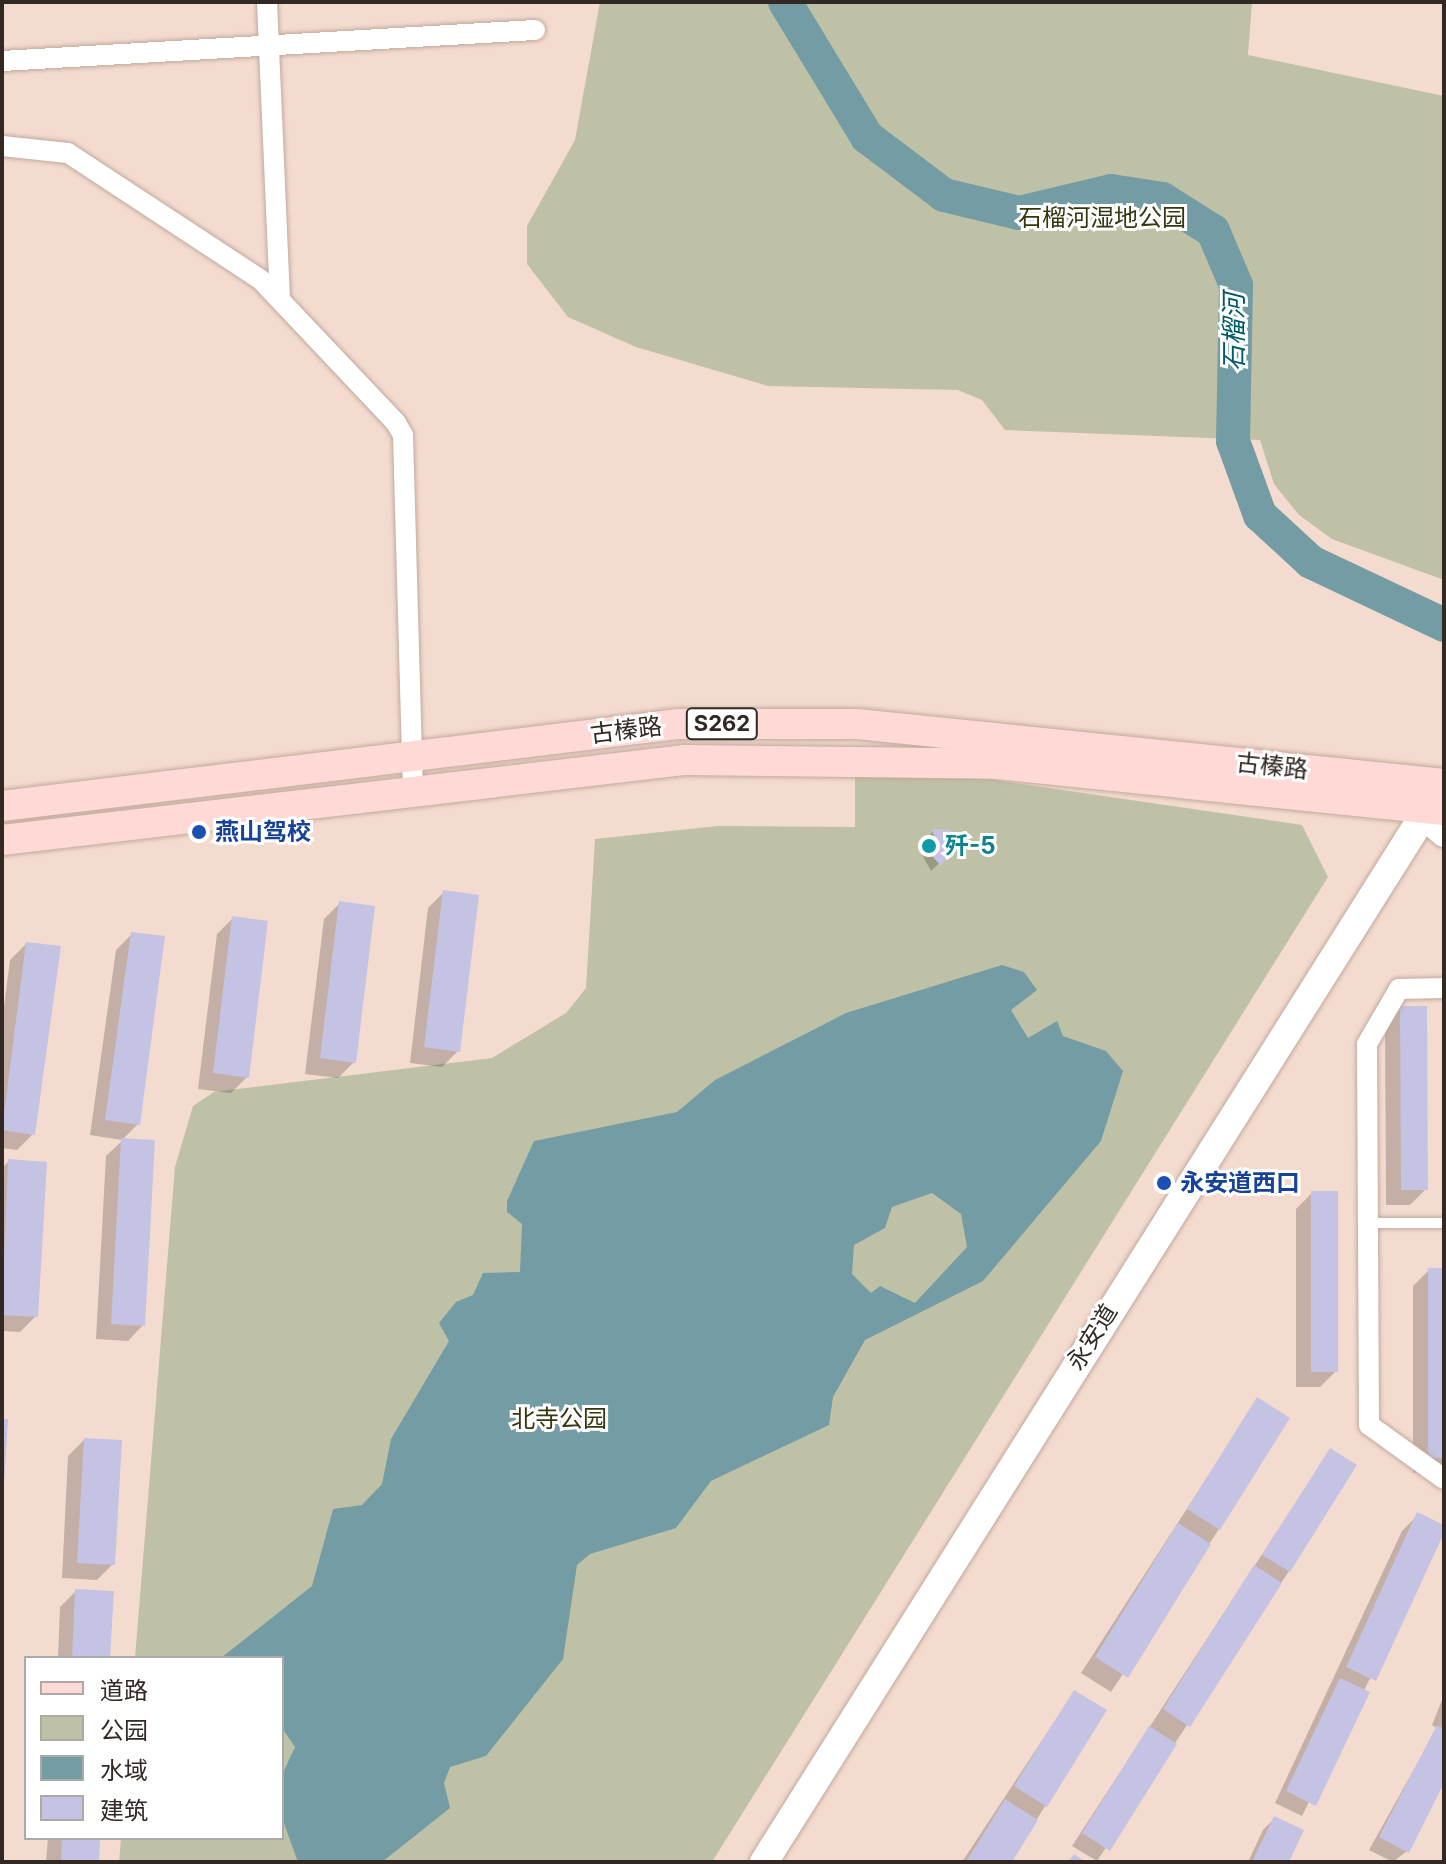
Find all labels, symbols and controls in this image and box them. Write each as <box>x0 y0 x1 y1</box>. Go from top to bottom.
park label: 石榴河湿地公园 <box>1018 204 1186 232</box>
water label: 石榴河 <box>1218 293 1250 371</box>
road number: S262 <box>684 706 760 742</box>
street label: 古榛路 <box>589 711 663 749</box>
street label: 古榛路 <box>1235 748 1309 784</box>
place label: 燕山驾校 <box>215 818 311 846</box>
marker: 燕山驾校 <box>190 823 208 841</box>
place label: 歼-5 <box>945 832 996 860</box>
marker: 歼-5 <box>920 837 938 855</box>
place label: 永安道西口 <box>1180 1169 1300 1197</box>
marker: 永安道西口 <box>1155 1174 1173 1192</box>
street label: 永安道 <box>1061 1299 1123 1375</box>
park label: 北寺公园 <box>511 1405 607 1433</box>
legend <box>24 1656 284 1840</box>
text: 道路 <box>100 1676 148 1705</box>
text: 公园 <box>100 1716 148 1745</box>
text: 水域 <box>100 1756 148 1785</box>
text: 建筑 <box>100 1796 148 1825</box>

